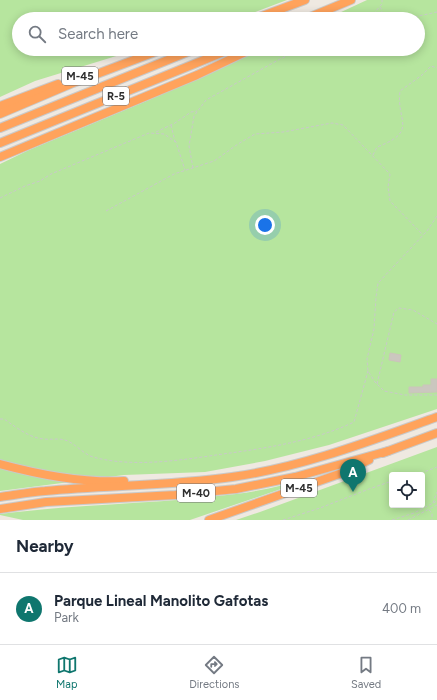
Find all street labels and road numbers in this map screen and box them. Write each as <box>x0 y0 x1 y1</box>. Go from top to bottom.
road number: M-45 <box>62 67 98 85</box>
road number: R-5 <box>103 87 129 105</box>
road number: M-45 <box>281 479 317 497</box>
road number: M-40 <box>177 484 215 502</box>

